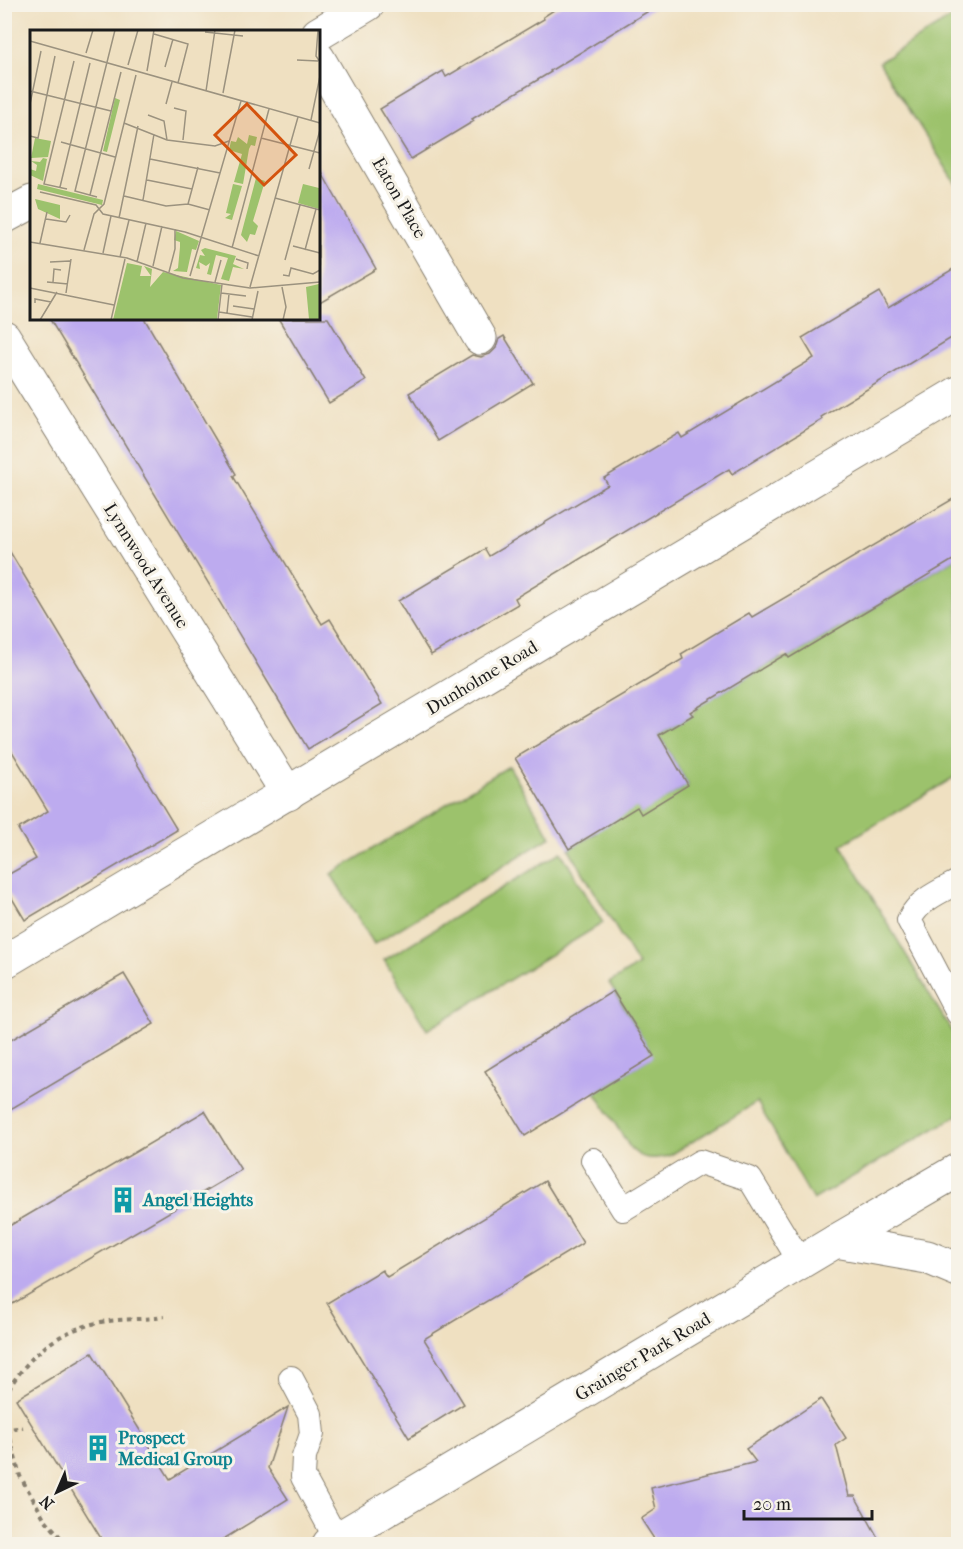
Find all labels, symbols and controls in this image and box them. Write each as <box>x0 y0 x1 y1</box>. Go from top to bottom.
inset map <box>30 30 320 320</box>
street label: Eaton Place <box>367 154 431 242</box>
street label: Lynnwood Avenue <box>99 500 193 633</box>
street label: Dunholme Road <box>423 636 542 719</box>
building icon: Angel Heights <box>108 1185 138 1215</box>
place label: Angel Heights <box>142 1190 254 1211</box>
street label: Grainger Park Road <box>571 1308 715 1406</box>
place label: Prospect Medical Group <box>117 1428 233 1470</box>
building icon: Prospect Medical Group <box>83 1433 113 1463</box>
north arrow <box>27 1462 87 1522</box>
scale bar <box>744 1483 872 1521</box>
text: N <box>35 1491 58 1513</box>
text: 20 m <box>753 1494 791 1515</box>

